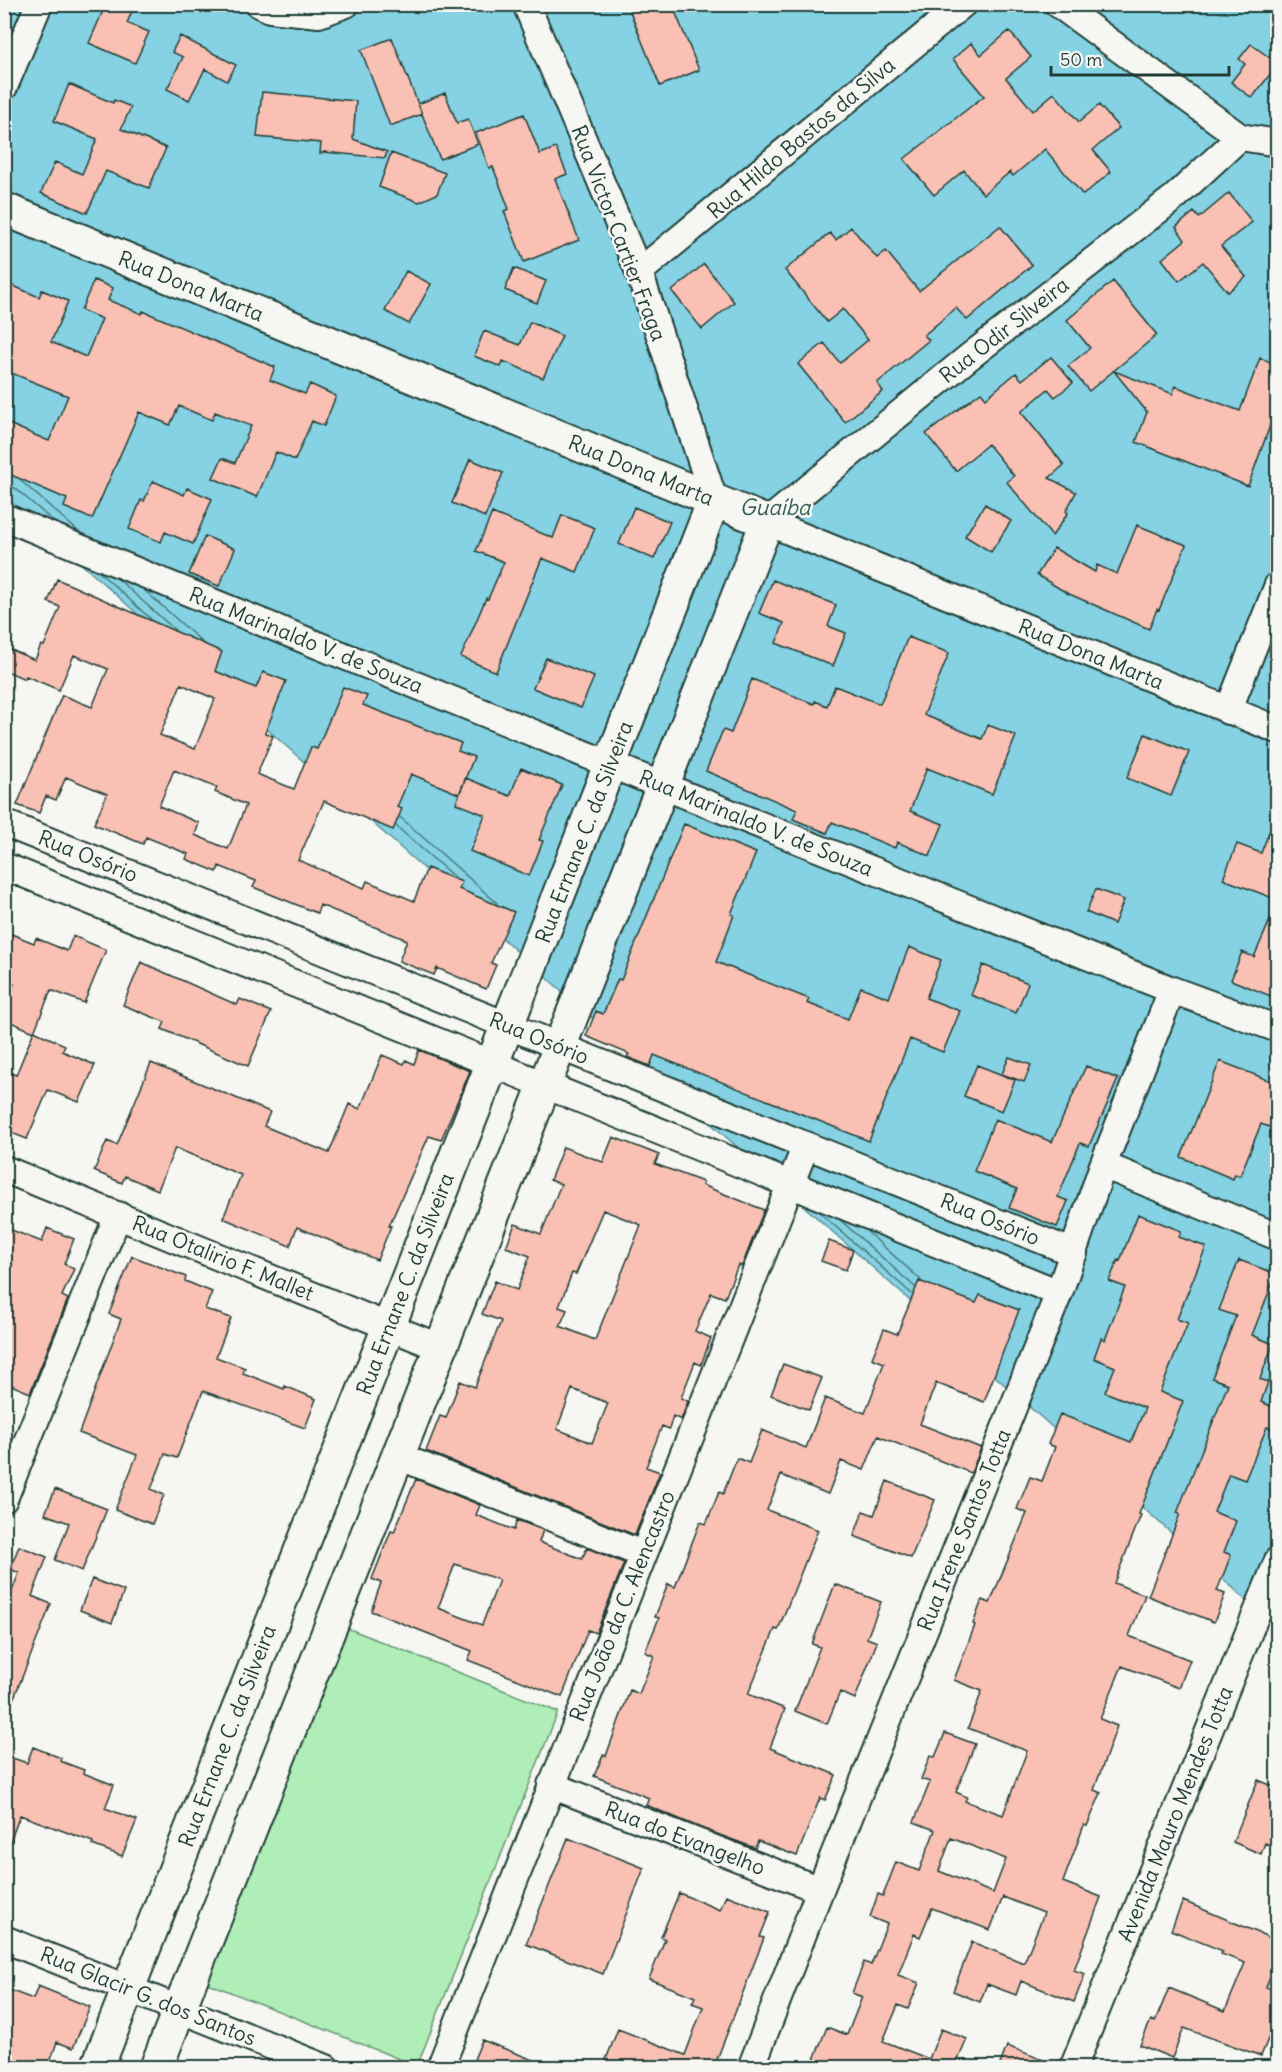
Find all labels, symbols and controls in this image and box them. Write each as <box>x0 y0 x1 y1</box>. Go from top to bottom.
scale bar <box>1051 39 1230 77</box>
text: 50 m <box>1060 48 1102 71</box>
street label: Rua Hildo Bastos da Silva <box>701 51 901 225</box>
street label: Rua Victor Cartier Fraga <box>565 121 673 345</box>
street label: Rua Dona Marta <box>114 244 268 328</box>
street label: Rua Odir Silveira <box>934 271 1074 389</box>
street label: Rua Dona Marta <box>564 428 718 512</box>
water label: Guaíba <box>740 493 812 521</box>
street label: Rua Marinaldo V. de Souza <box>185 581 427 699</box>
street label: Rua Dona Marta <box>1014 612 1168 696</box>
street label: Rua Ernane C. da Silveira <box>529 717 639 947</box>
street label: Rua Marinaldo V. de Souza <box>635 764 877 882</box>
street label: Rua Osório <box>34 824 142 888</box>
street label: Rua Osório <box>485 1006 593 1070</box>
street label: Rua Ernane C. da Silveira <box>350 1169 460 1399</box>
street label: Rua Osório <box>936 1187 1044 1251</box>
street label: Rua Otalirio F. Mallet <box>128 1209 318 1307</box>
street label: Rua Irene Santos Totta <box>911 1425 1017 1635</box>
street label: Rua João da C. Alencastro <box>563 1486 681 1726</box>
street label: Rua Ernane C. da Silveira <box>172 1621 282 1851</box>
street label: Avenida Mauro Mendes Totta <box>1111 1682 1239 1946</box>
street label: Rua do Evangelho <box>601 1795 769 1881</box>
street label: Rua Glacir G. dos Santos <box>36 1940 260 2052</box>

